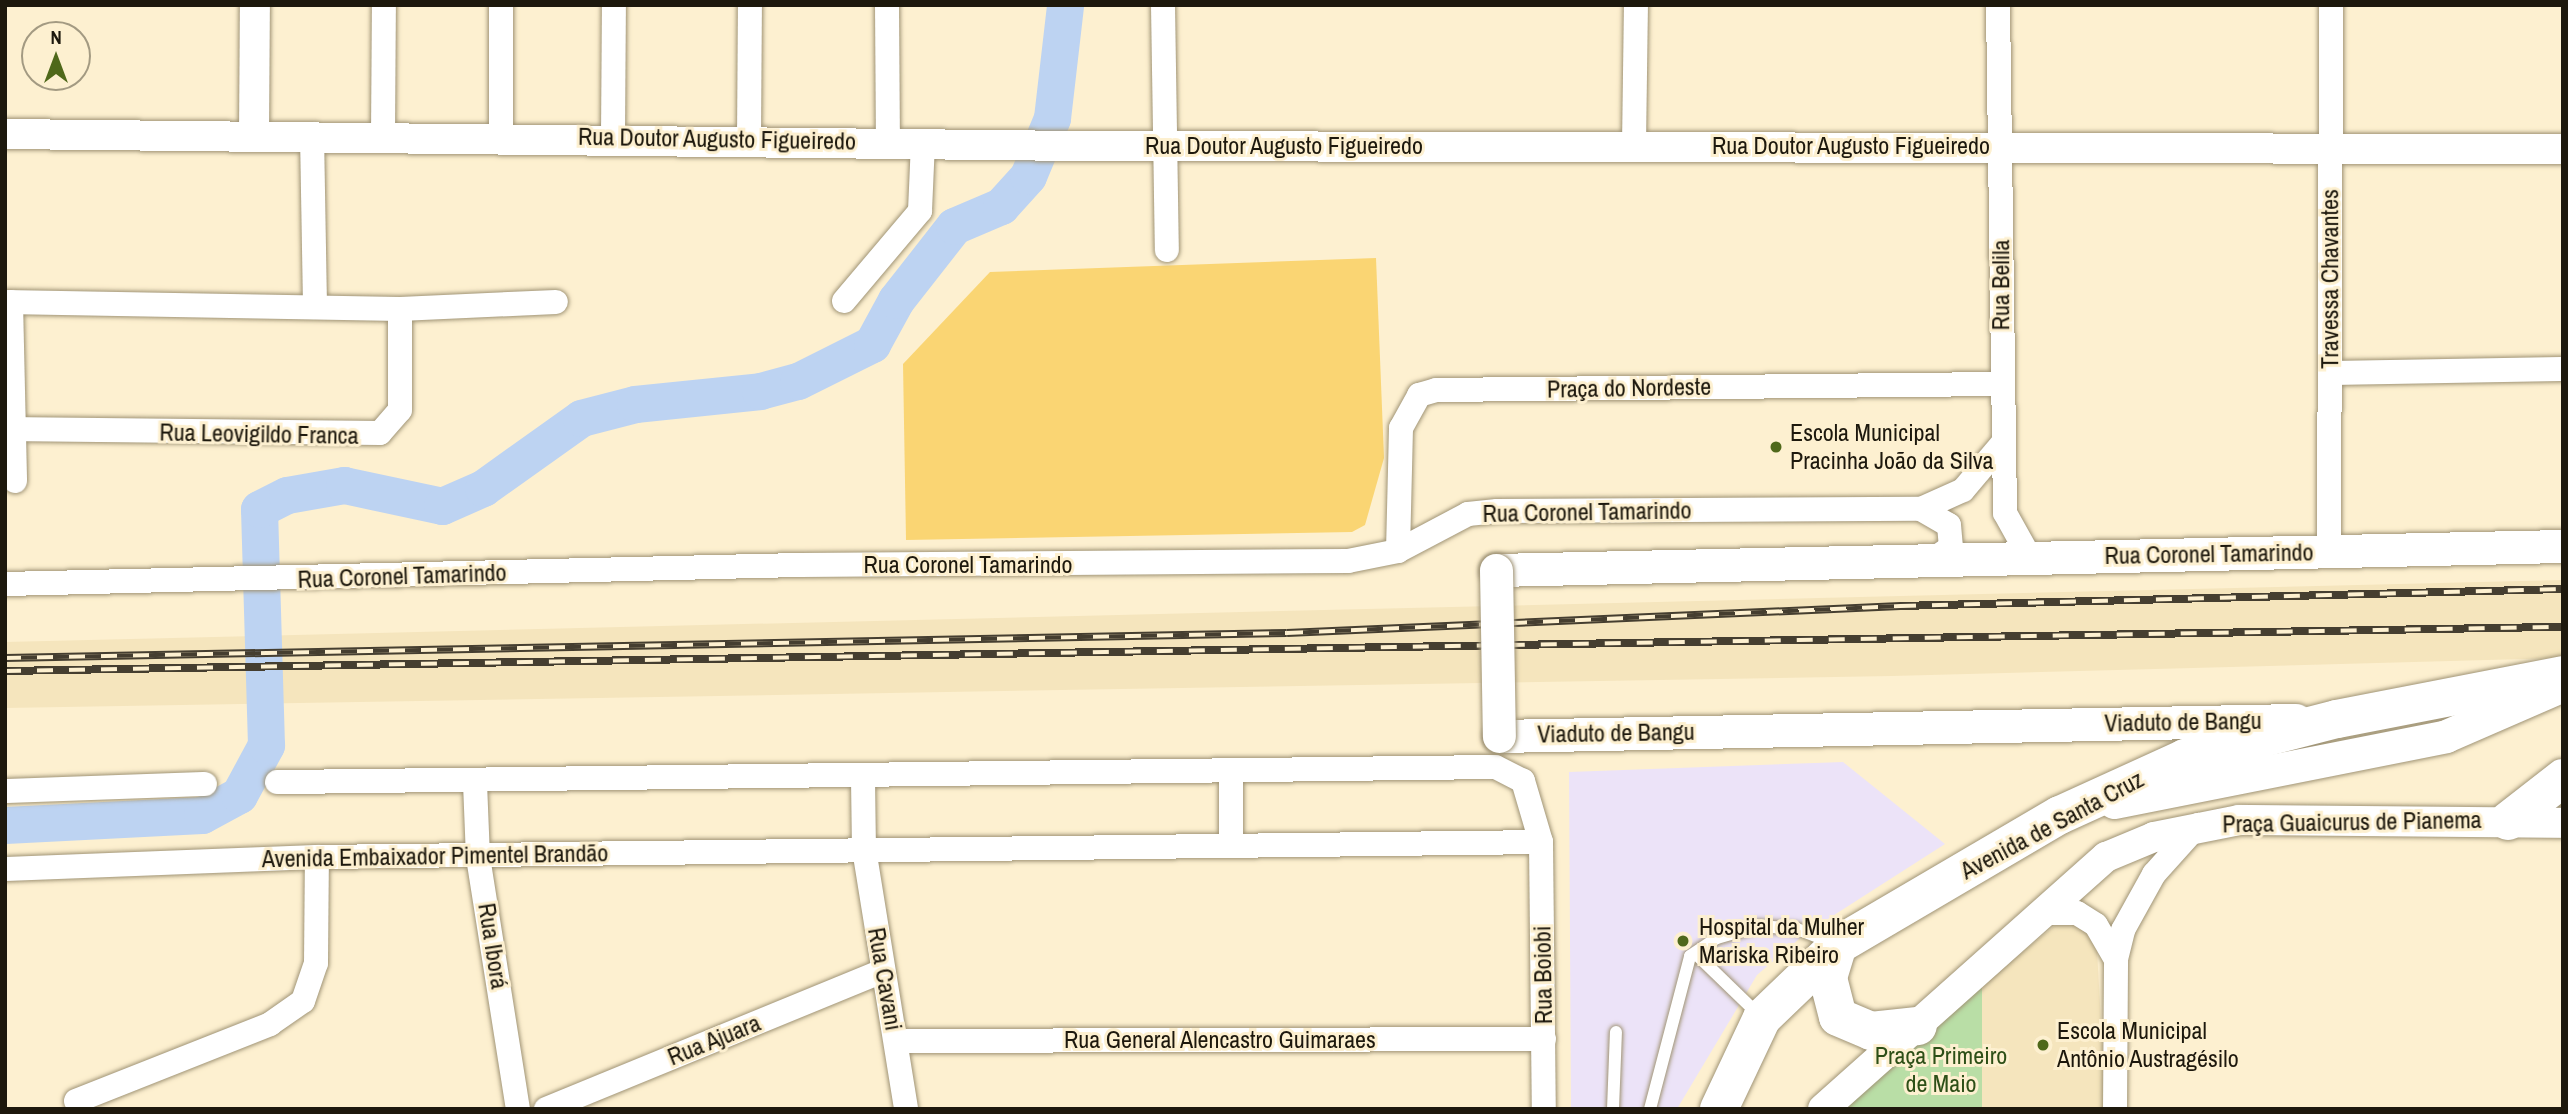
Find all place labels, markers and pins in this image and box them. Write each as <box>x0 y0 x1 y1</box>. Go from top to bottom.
place label: Escola Municipal Pracinha João da Silva <box>1790 419 1993 475</box>
marker: Escola Municipal Pracinha João da Silva <box>1768 439 1784 455</box>
place label: Hospital da Mulher Mariska Ribeiro <box>1699 913 1864 969</box>
marker: Hospital da Mulher Mariska Ribeiro <box>1673 931 1693 951</box>
place label: Escola Municipal Antônio Austragésilo <box>2057 1017 2240 1073</box>
marker: Escola Municipal Antônio Austragésilo <box>2035 1037 2051 1053</box>

